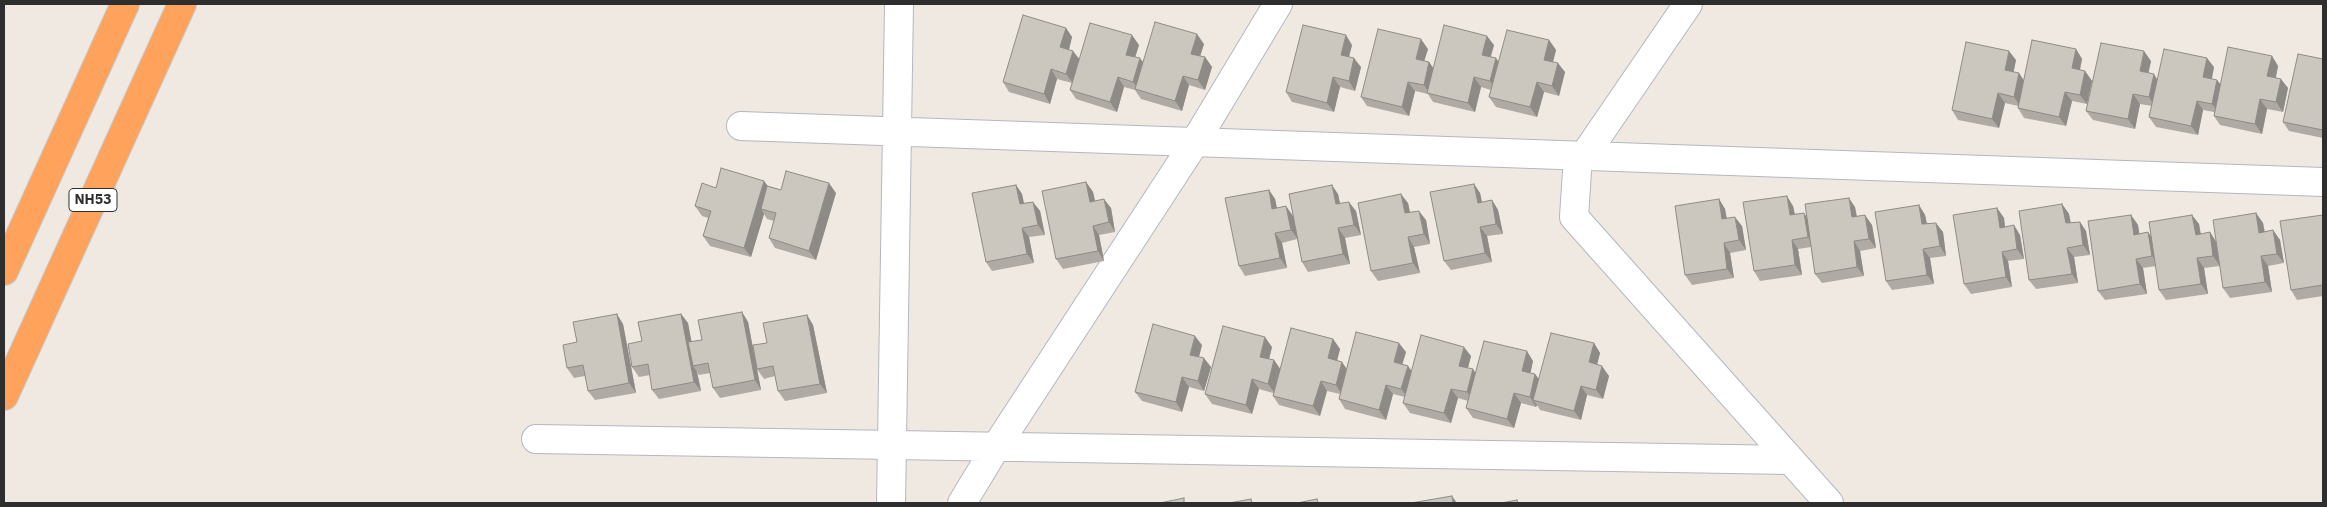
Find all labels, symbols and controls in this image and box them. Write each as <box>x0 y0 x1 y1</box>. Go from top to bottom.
road number: NH53 <box>69 188 117 212</box>

